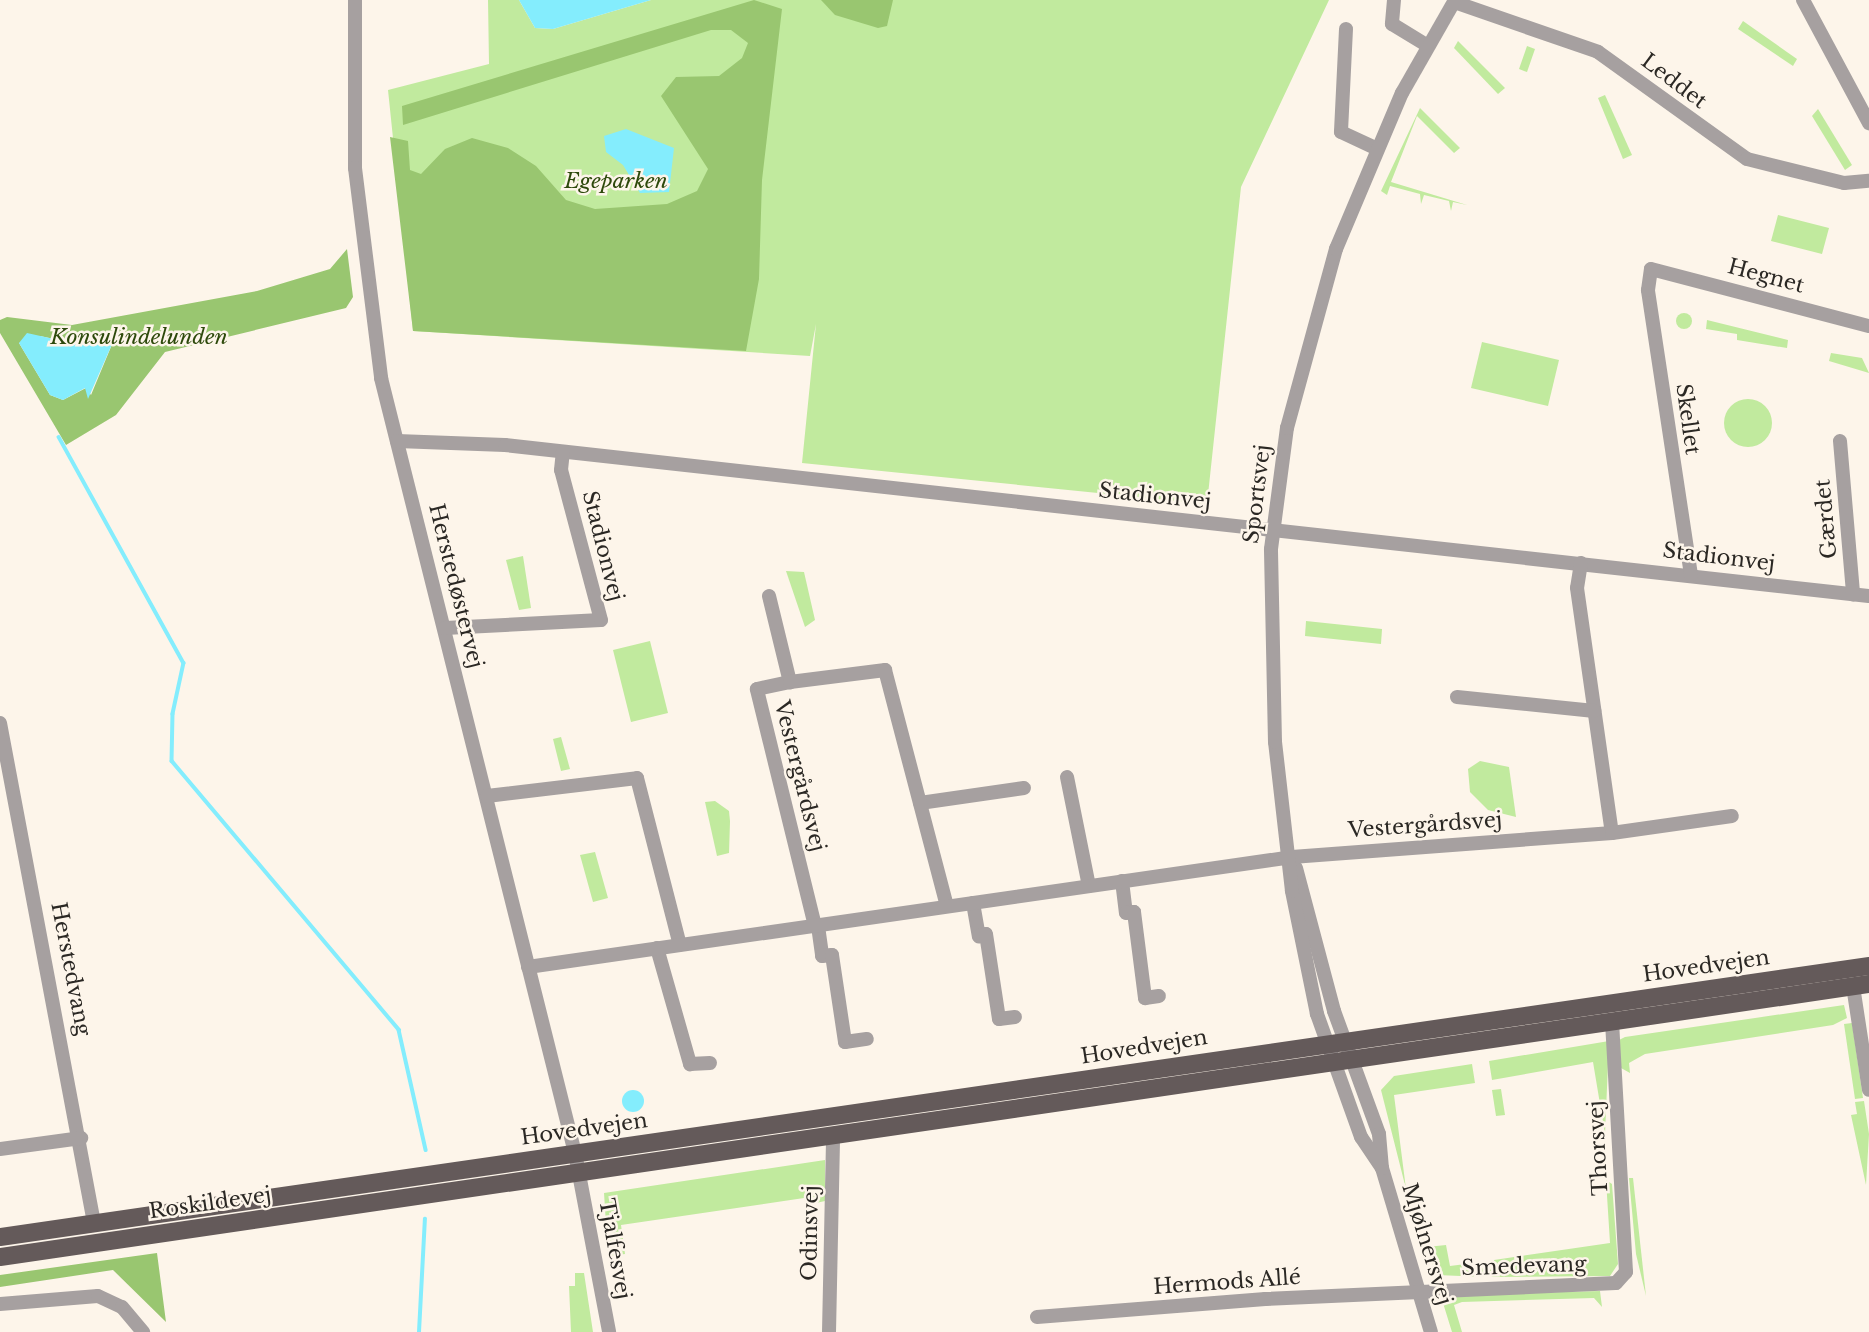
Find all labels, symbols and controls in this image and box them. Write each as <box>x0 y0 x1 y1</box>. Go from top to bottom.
street label: Leddet <box>1636 48 1712 114</box>
park label: Egeparken <box>564 168 668 194</box>
street label: Hegnet <box>1725 254 1807 298</box>
park label: Konsulindelunden <box>50 324 228 350</box>
street label: Skellet <box>1671 382 1705 456</box>
street label: Sportsvej <box>1238 443 1276 545</box>
street label: Stadionvej <box>1098 478 1212 514</box>
street label: Gærdet <box>1810 478 1842 560</box>
street label: Stadionvej <box>577 488 629 604</box>
street label: Herstedøstervej <box>423 501 489 671</box>
street label: Stadionvej <box>1661 538 1777 576</box>
street label: Vestergårdsvej <box>769 698 831 854</box>
street label: Vestergårdsvej <box>1347 807 1503 843</box>
street label: Herstedvang <box>46 900 96 1038</box>
street label: Hovedvejen <box>1641 945 1771 987</box>
street label: Hovedvejen <box>1079 1025 1209 1069</box>
street label: Thorsvej <box>1583 1100 1613 1196</box>
street label: Hovedvejen <box>519 1108 649 1150</box>
street label: Mjølnersvej <box>1396 1180 1458 1308</box>
street label: Roskildevej <box>147 1182 273 1224</box>
street label: Odinsvej <box>797 1185 823 1281</box>
street label: Tjalfesvej <box>594 1197 636 1301</box>
street label: Smedevang <box>1461 1251 1587 1281</box>
street label: Hermods Allé <box>1152 1264 1302 1300</box>

